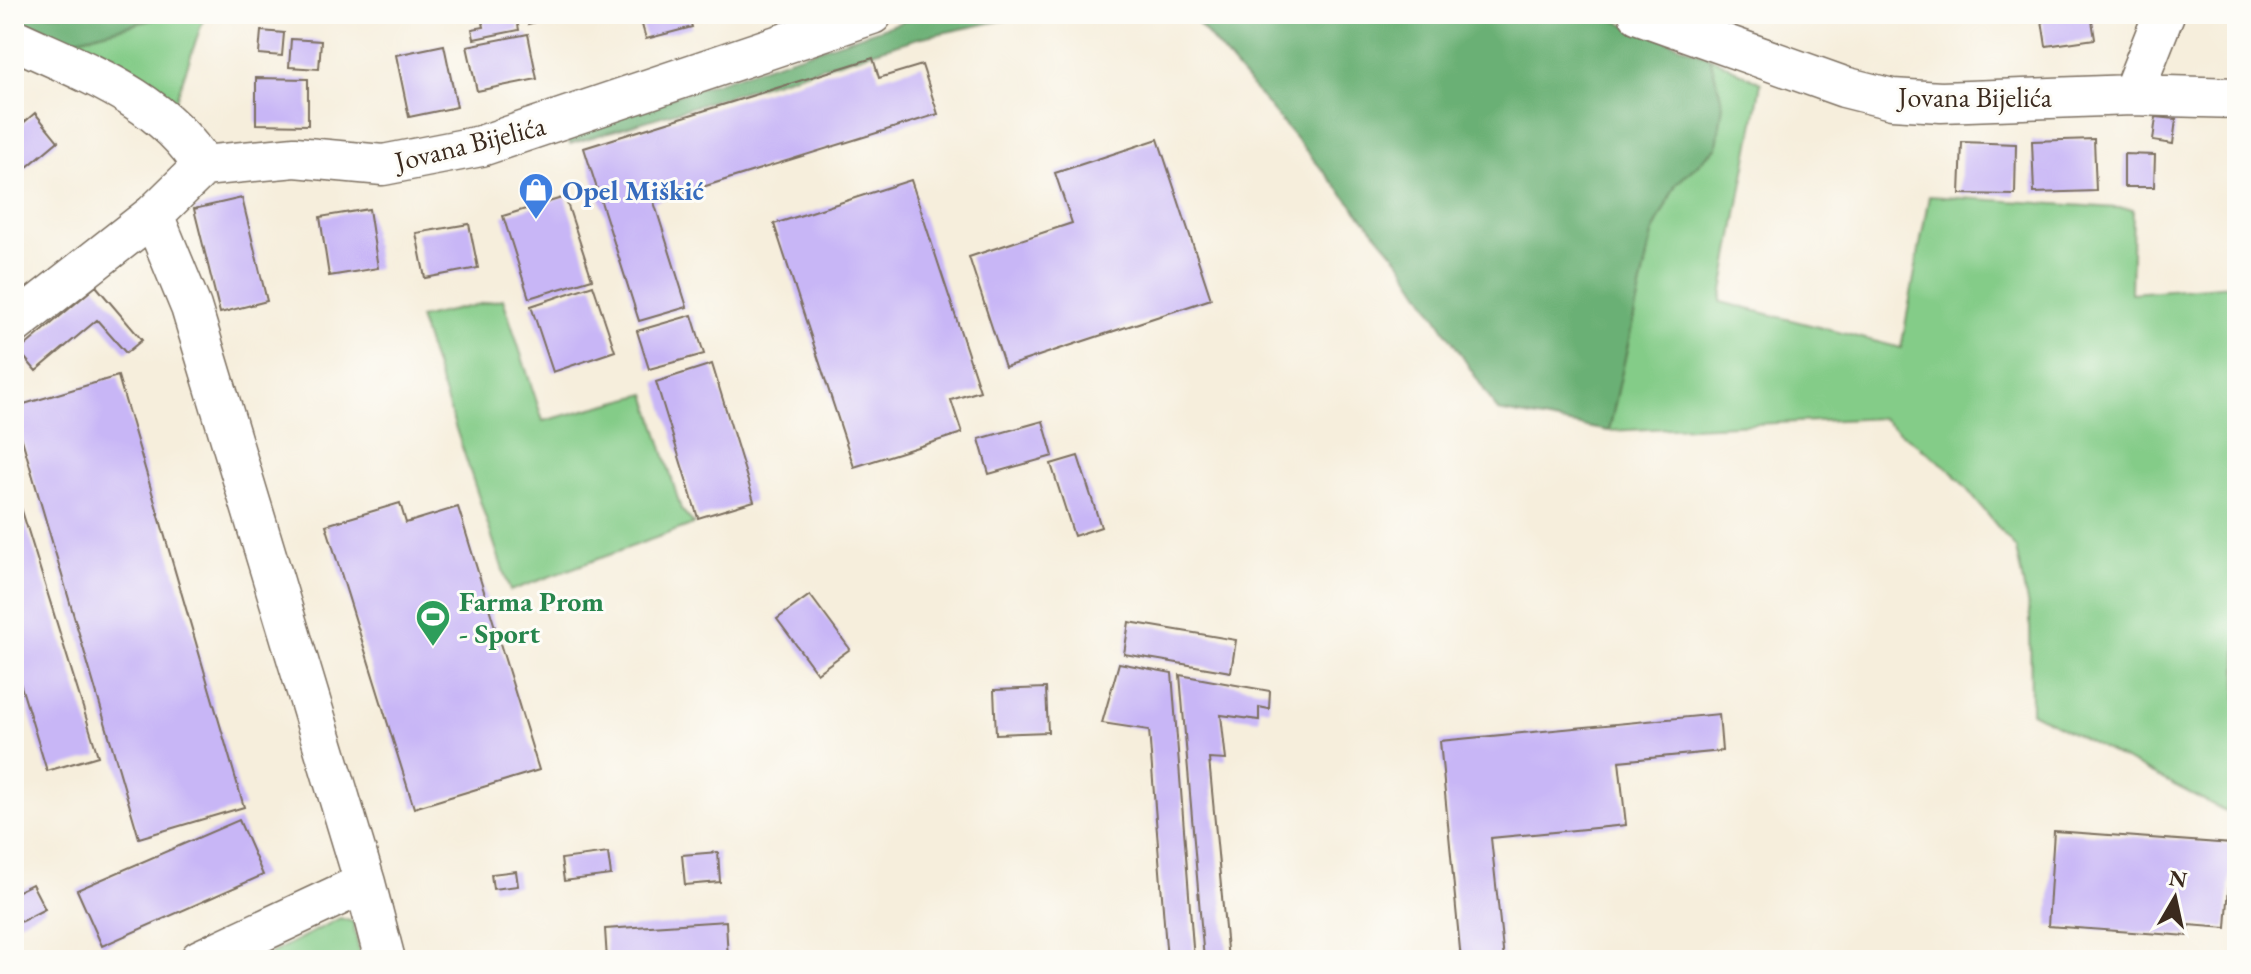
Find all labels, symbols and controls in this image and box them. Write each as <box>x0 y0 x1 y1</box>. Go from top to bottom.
street label: Jovana Bijelića <box>1896 79 2053 115</box>
street label: Jovana Bijelića <box>389 107 550 180</box>
shop icon: Opel Miškić <box>517 171 555 221</box>
place label: Opel Miškić <box>562 172 704 208</box>
place label: Farma Prom - Sport <box>459 583 604 651</box>
sports icon: Farma Prom - Sport <box>414 598 452 648</box>
north arrow <box>2135 858 2215 938</box>
text: N <box>2167 863 2189 894</box>

